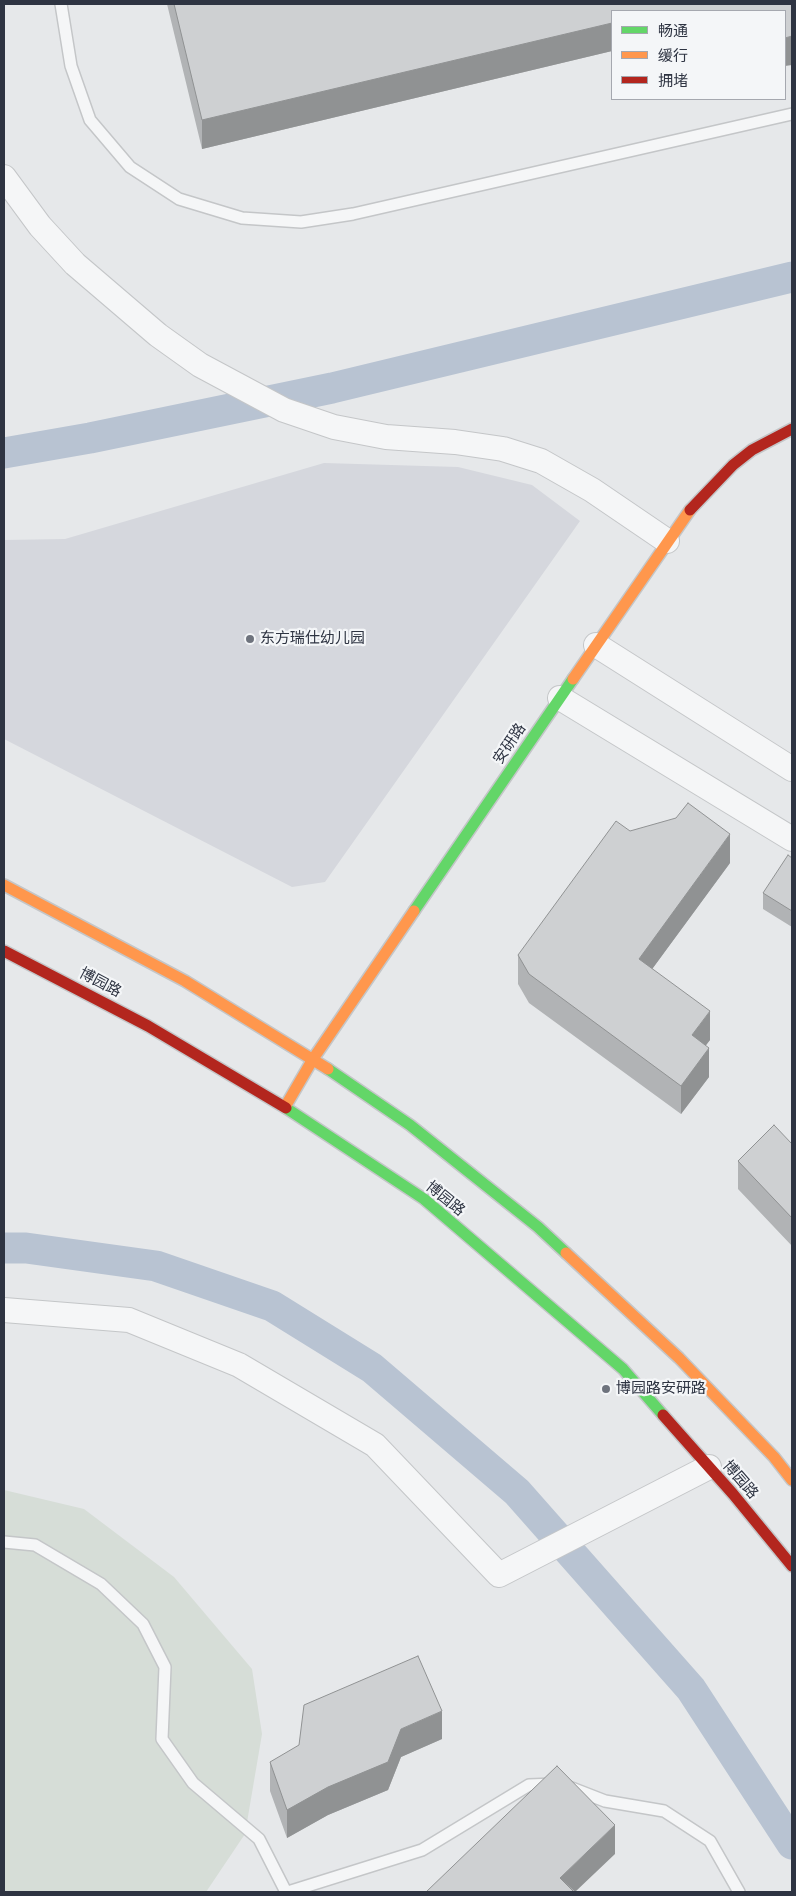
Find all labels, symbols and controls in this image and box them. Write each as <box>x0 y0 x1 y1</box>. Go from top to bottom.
legend <box>611 10 786 100</box>
text: 畅通 <box>658 21 688 40</box>
text: 缓行 <box>658 46 688 65</box>
text: 拥堵 <box>658 71 688 90</box>
place label: 东方瑞仕幼儿园 <box>260 630 365 648</box>
marker: 东方瑞仕幼儿园 <box>244 633 256 645</box>
street label: 安研路 <box>490 720 530 768</box>
street label: 博园路 <box>76 964 124 1002</box>
street label: 博园路 <box>422 1178 468 1220</box>
place label: 博园路安研路 <box>616 1380 706 1398</box>
marker: 博园路安研路 <box>600 1383 612 1395</box>
street label: 博园路 <box>718 1457 762 1503</box>

